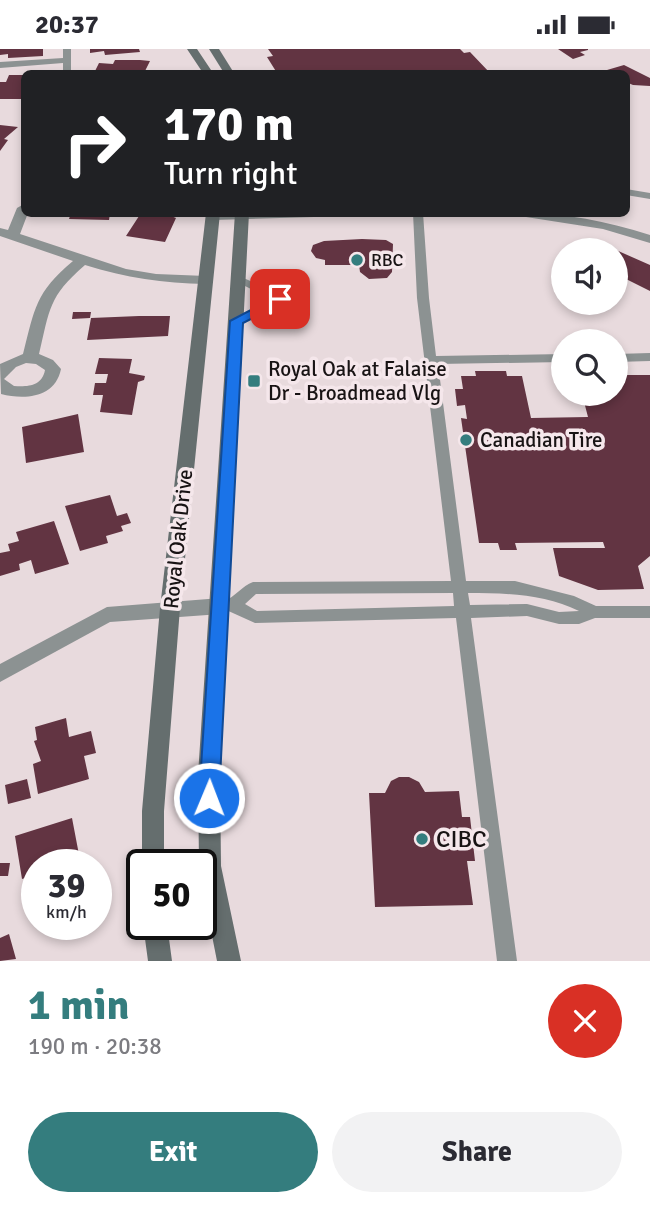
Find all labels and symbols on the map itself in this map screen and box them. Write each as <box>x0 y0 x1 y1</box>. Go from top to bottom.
place label: RBC <box>371 249 404 271</box>
marker: RBC <box>349 252 365 268</box>
pin <box>250 269 310 329</box>
place label: Royal Oak at Falaise Dr - Broadmead Vlg <box>268 356 447 406</box>
marker: Royal Oak at Falaise Dr - Broadmead Vlg <box>246 373 262 389</box>
place label: Canadian Tire <box>480 427 603 453</box>
marker: Canadian Tire <box>458 432 474 448</box>
street label: Royal Oak Drive <box>158 468 198 610</box>
position arrow <box>172 761 246 835</box>
place label: CIBC <box>436 824 486 854</box>
marker: CIBC <box>414 831 430 847</box>
speed limit sign: 50 <box>126 849 217 940</box>

